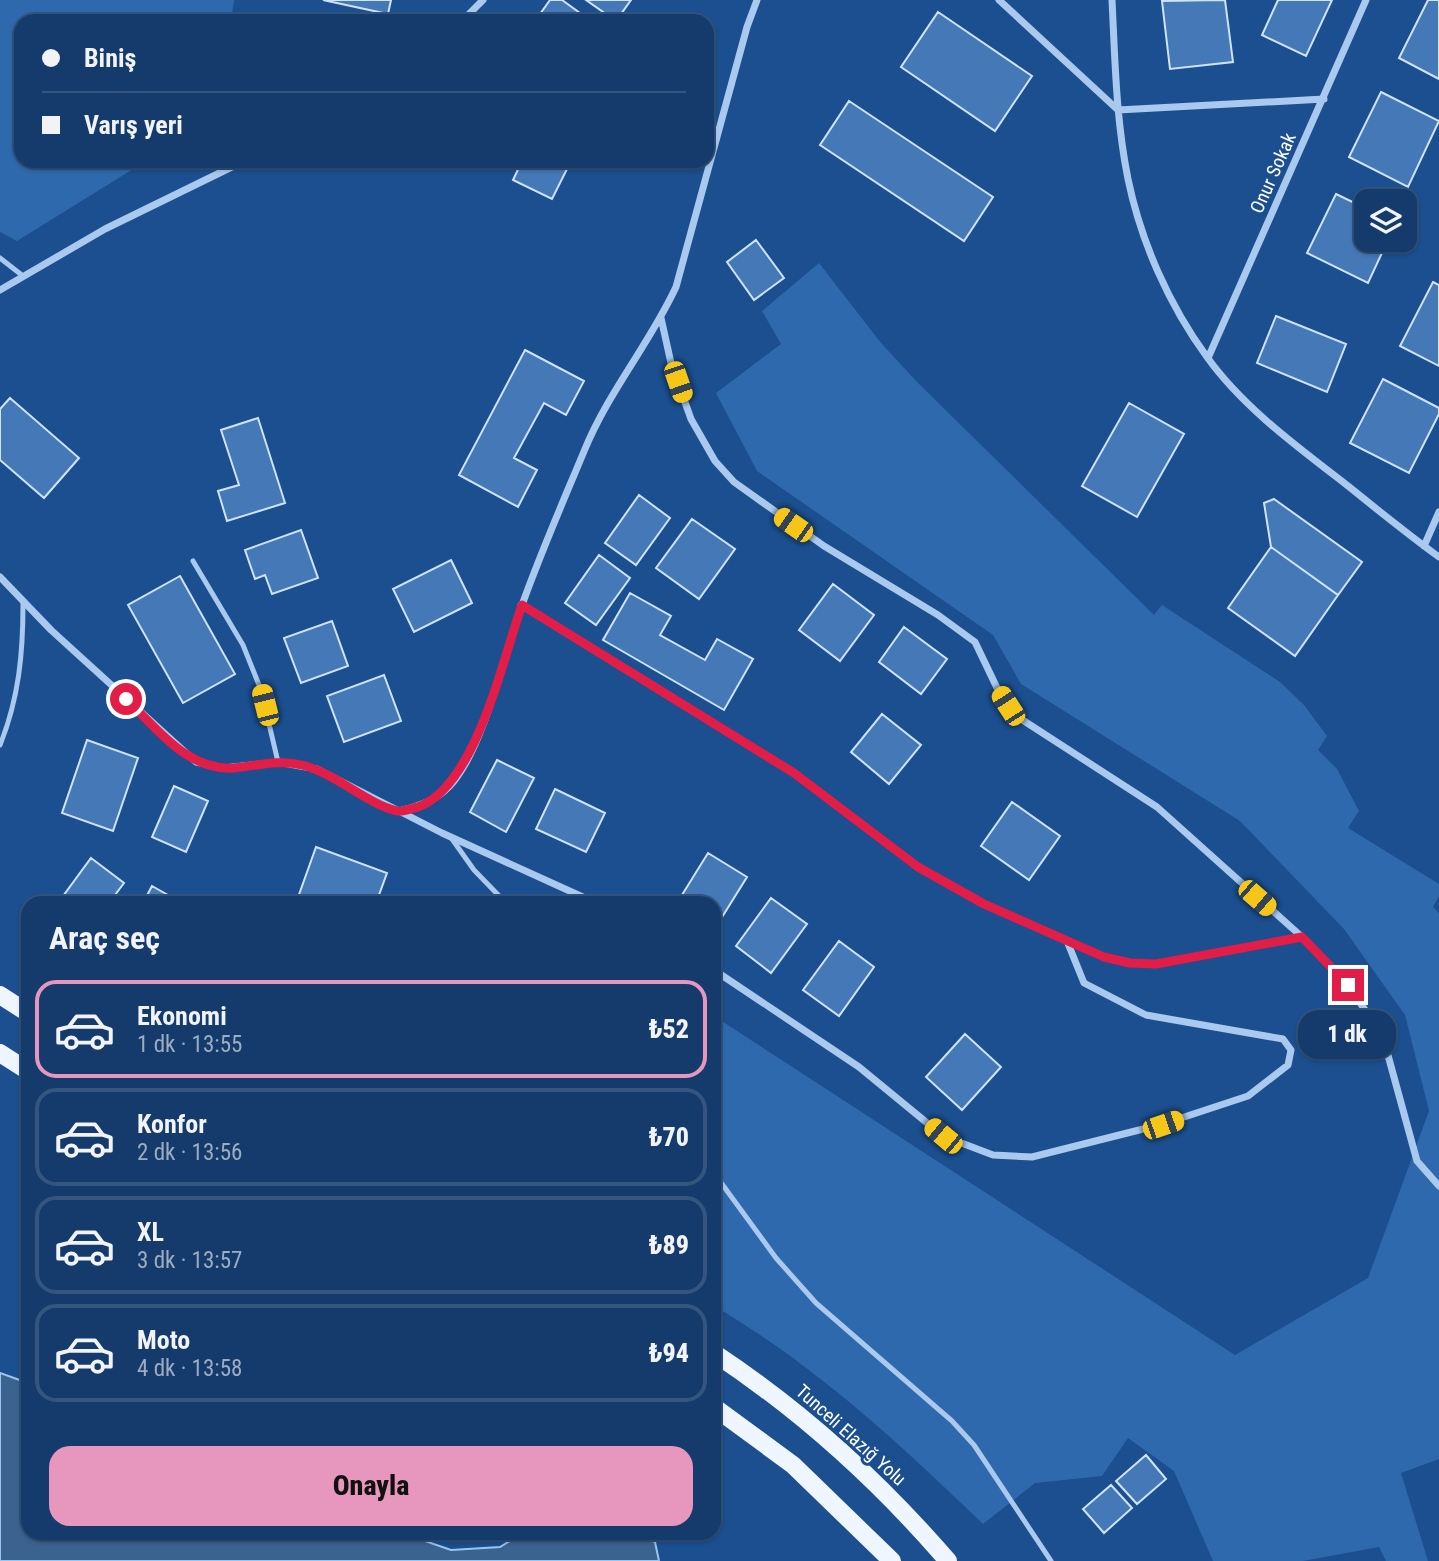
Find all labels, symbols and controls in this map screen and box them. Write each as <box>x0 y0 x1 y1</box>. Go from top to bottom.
text: Biniş <box>84 43 136 73</box>
text: Varış yeri <box>84 110 183 140</box>
street label: Onur Sokak <box>1245 129 1301 217</box>
map controls <box>1354 189 1417 252</box>
button: layers <box>1354 189 1417 252</box>
car <box>662 359 695 405</box>
car <box>770 504 817 546</box>
car <box>250 682 281 728</box>
route start <box>110 683 142 715</box>
car <box>988 683 1029 729</box>
car <box>1235 876 1280 920</box>
text: Araç seç <box>49 919 160 957</box>
route end <box>1332 969 1364 1001</box>
icon: car <box>53 998 116 1061</box>
text: Ekonomi <box>137 1001 227 1031</box>
callout: 1 dk <box>1299 1010 1397 1058</box>
text: ₺52 <box>648 1014 689 1044</box>
text: 1 dk <box>1327 1021 1367 1048</box>
text: 1 dk · 13:55 <box>137 1031 242 1058</box>
icon: car <box>53 1106 116 1169</box>
car <box>1140 1108 1187 1142</box>
text: Konfor <box>137 1109 207 1139</box>
car <box>921 1114 966 1158</box>
text: ₺70 <box>648 1122 689 1152</box>
text: 2 dk · 13:56 <box>137 1139 242 1166</box>
icon: car <box>53 1214 116 1277</box>
text: XL <box>137 1217 164 1247</box>
text: ₺89 <box>648 1230 689 1260</box>
text: 3 dk · 13:57 <box>137 1247 242 1274</box>
icon: car <box>53 1322 116 1385</box>
text: Moto <box>137 1325 190 1355</box>
text: ₺94 <box>648 1338 689 1368</box>
text: 4 dk · 13:58 <box>137 1355 242 1382</box>
street label: Tunceli Elazığ Yolu <box>791 1380 911 1490</box>
button: Onayla <box>49 1446 693 1526</box>

